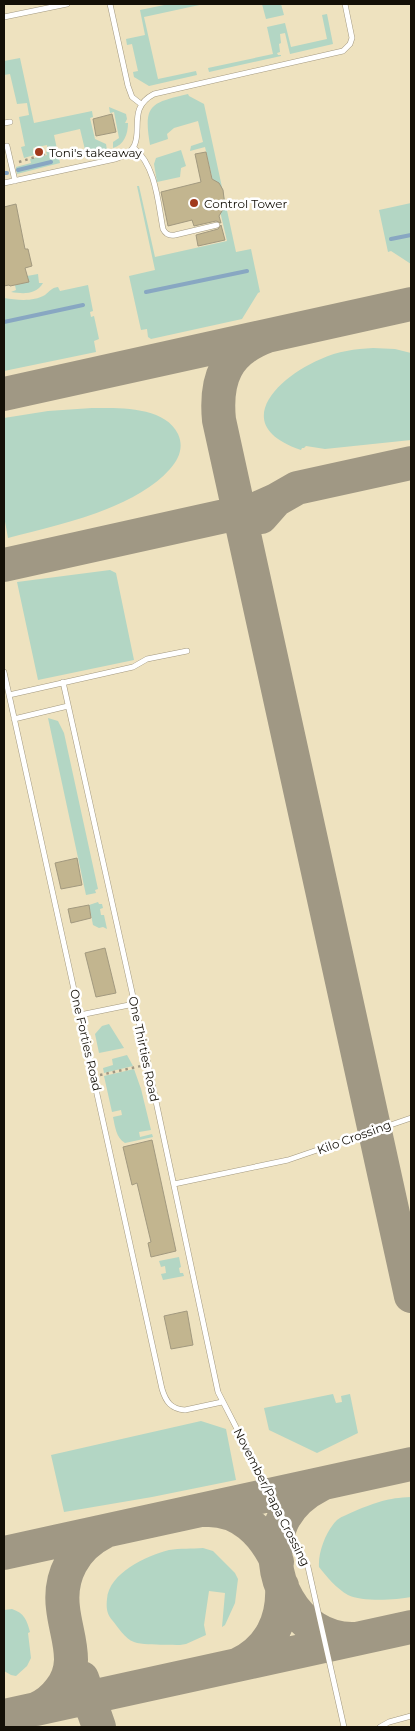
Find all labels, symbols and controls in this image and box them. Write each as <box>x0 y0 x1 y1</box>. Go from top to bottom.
place label: Toni's takeaway <box>49 145 142 160</box>
marker: Toni's takeaway <box>33 146 45 158</box>
place label: Control Tower <box>204 196 287 211</box>
marker: Control Tower <box>188 197 200 209</box>
street label: One Forties Road <box>67 988 105 1092</box>
street label: One Thirties Road <box>125 995 163 1103</box>
street label: Kilo Crossing <box>315 1117 393 1157</box>
street label: November/Papa Crossing <box>231 1425 313 1569</box>

